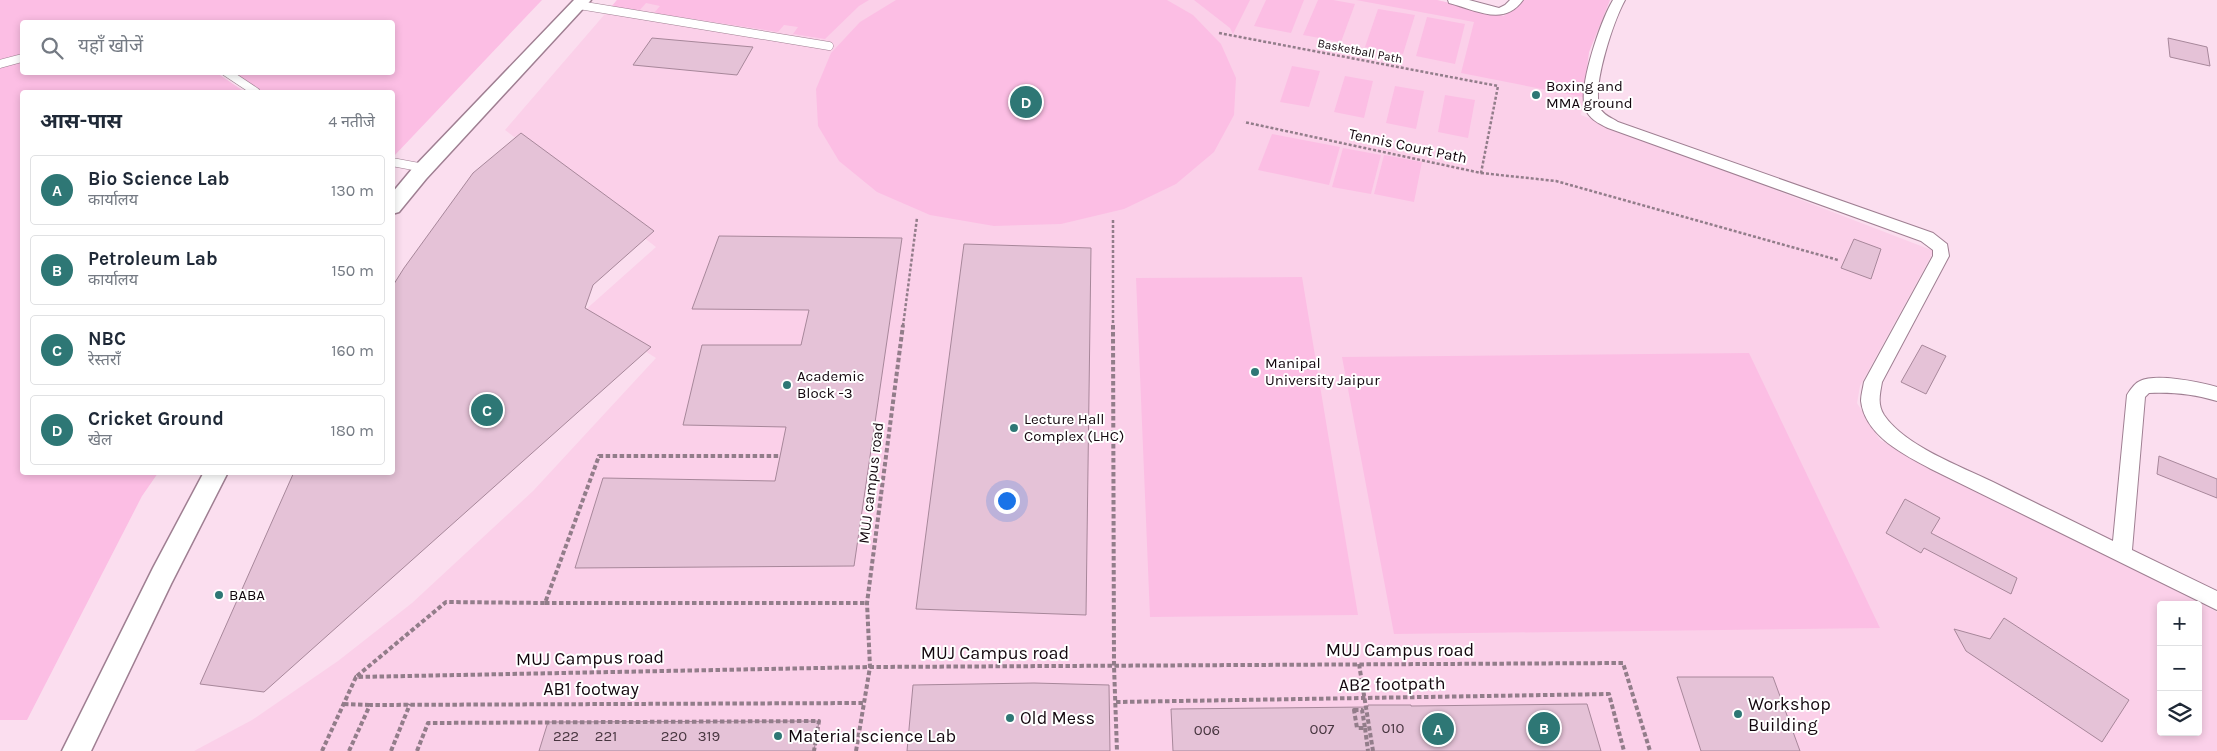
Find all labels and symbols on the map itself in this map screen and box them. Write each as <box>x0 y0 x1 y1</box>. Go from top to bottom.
street label: Basketball Path <box>1316 36 1404 66</box>
place label: Boxing and MMA ground <box>1546 77 1633 112</box>
pin: D <box>1010 83 1042 121</box>
marker: Boxing and MMA ground <box>1530 89 1542 101</box>
street label: Tennis Court Path <box>1347 125 1469 167</box>
place label: Manipal University Jaipur <box>1265 354 1380 389</box>
marker: Manipal University Jaipur <box>1249 366 1261 378</box>
place label: Academic Block -3 <box>797 367 864 402</box>
marker: Academic Block -3 <box>781 379 793 391</box>
pin: C <box>471 391 503 429</box>
place label: Lecture Hall Complex (LHC) <box>1024 410 1124 445</box>
street label: MUJ campus road <box>855 421 887 545</box>
marker: Lecture Hall Complex (LHC) <box>1008 422 1020 434</box>
your location <box>994 488 1020 514</box>
place label: BABA <box>229 586 265 604</box>
marker: BABA <box>213 589 225 601</box>
street label: MUJ Campus road <box>1326 639 1474 661</box>
street label: MUJ Campus road <box>921 642 1069 664</box>
street label: MUJ Campus road <box>516 646 664 670</box>
street label: AB2 footpath <box>1338 672 1446 696</box>
street label: AB1 footway <box>543 678 639 700</box>
place label: Workshop Building <box>1748 693 1831 736</box>
place label: Old Mess <box>1020 707 1095 729</box>
marker: Workshop Building <box>1732 708 1744 720</box>
pin: B <box>1528 709 1560 747</box>
pin: A <box>1422 710 1454 748</box>
marker: Old Mess <box>1004 712 1016 724</box>
house number: 010 <box>1382 719 1404 737</box>
house number: 007 <box>1310 720 1334 738</box>
house number: 006 <box>1194 721 1220 739</box>
place label: Material science Lab <box>788 725 956 747</box>
house number: 222 <box>553 727 579 745</box>
house number: 221 <box>595 727 617 745</box>
house number: 220 <box>661 727 687 745</box>
house number: 319 <box>698 727 720 745</box>
marker: Material science Lab <box>772 730 784 742</box>

